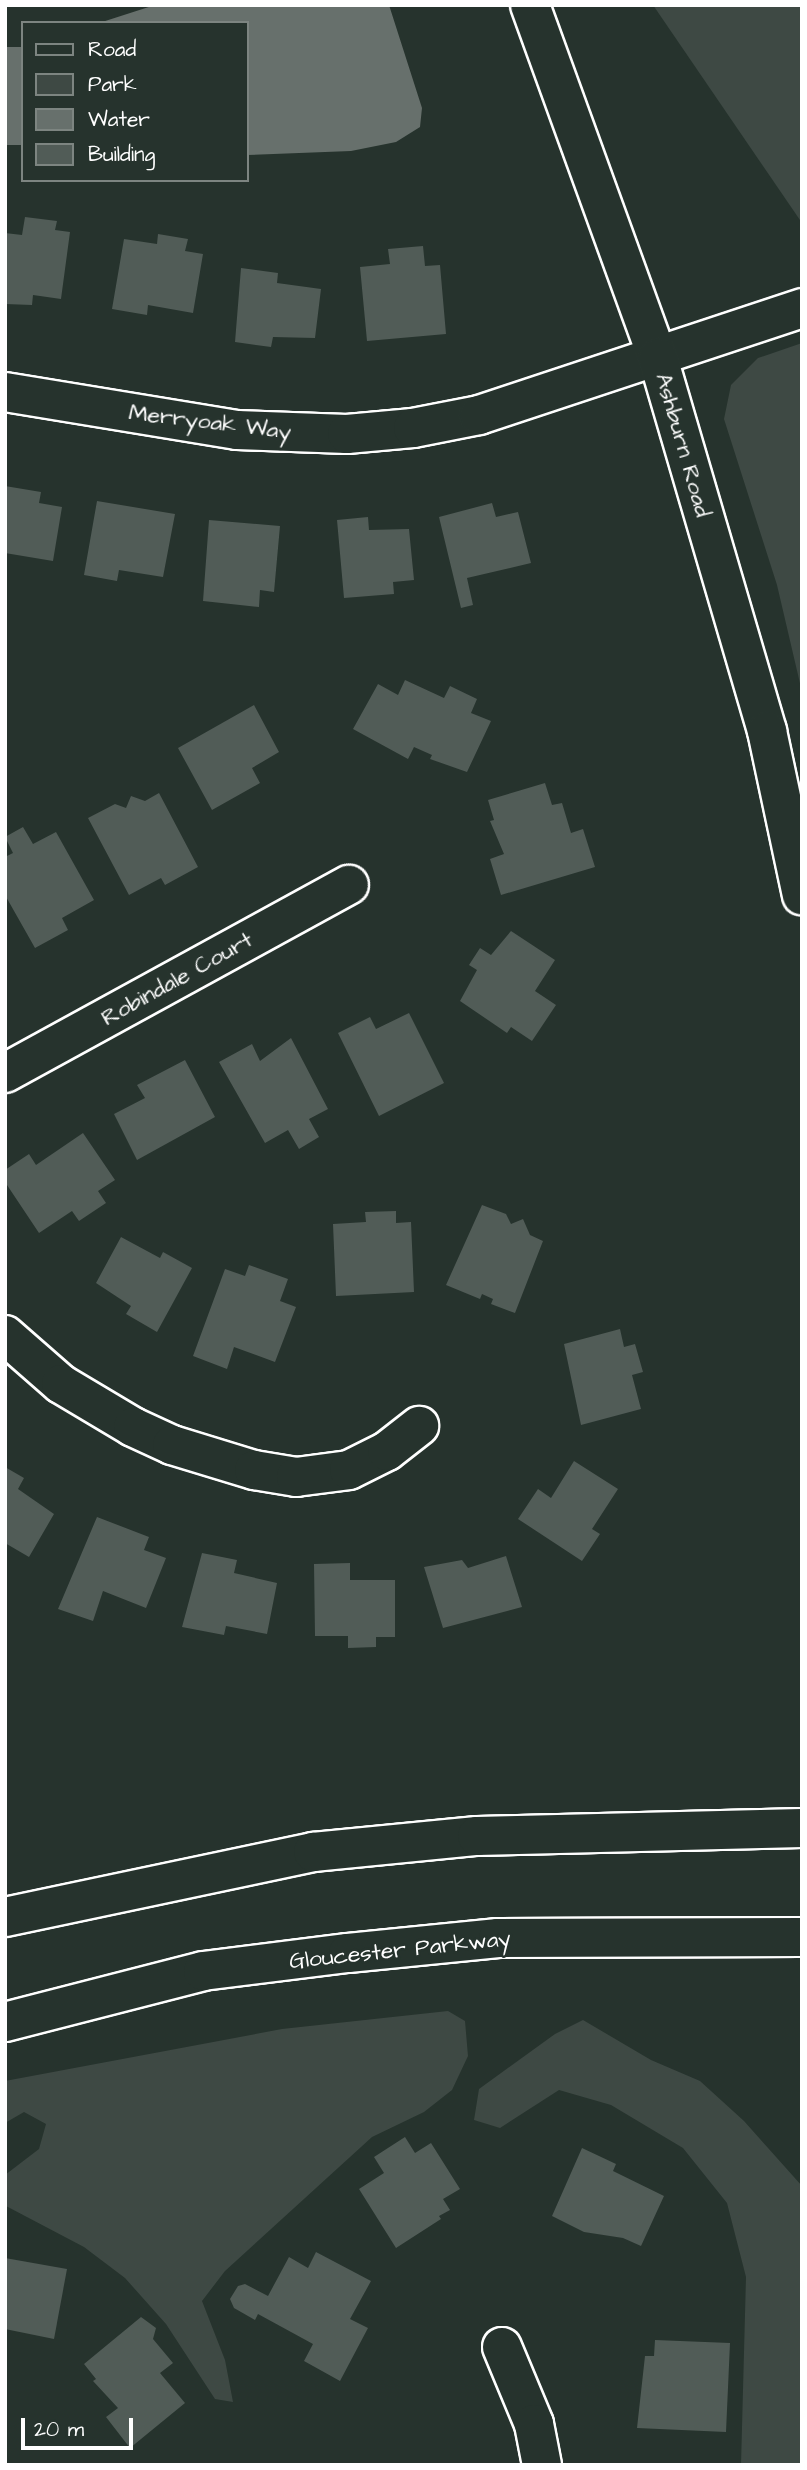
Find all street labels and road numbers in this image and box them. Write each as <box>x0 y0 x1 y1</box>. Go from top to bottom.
street label: Ashburn Road <box>649 370 717 520</box>
street label: Merryoak Way <box>127 398 293 446</box>
street label: Robindale Court <box>96 926 258 1032</box>
street label: Gloucester Parkway <box>288 1925 512 1975</box>

